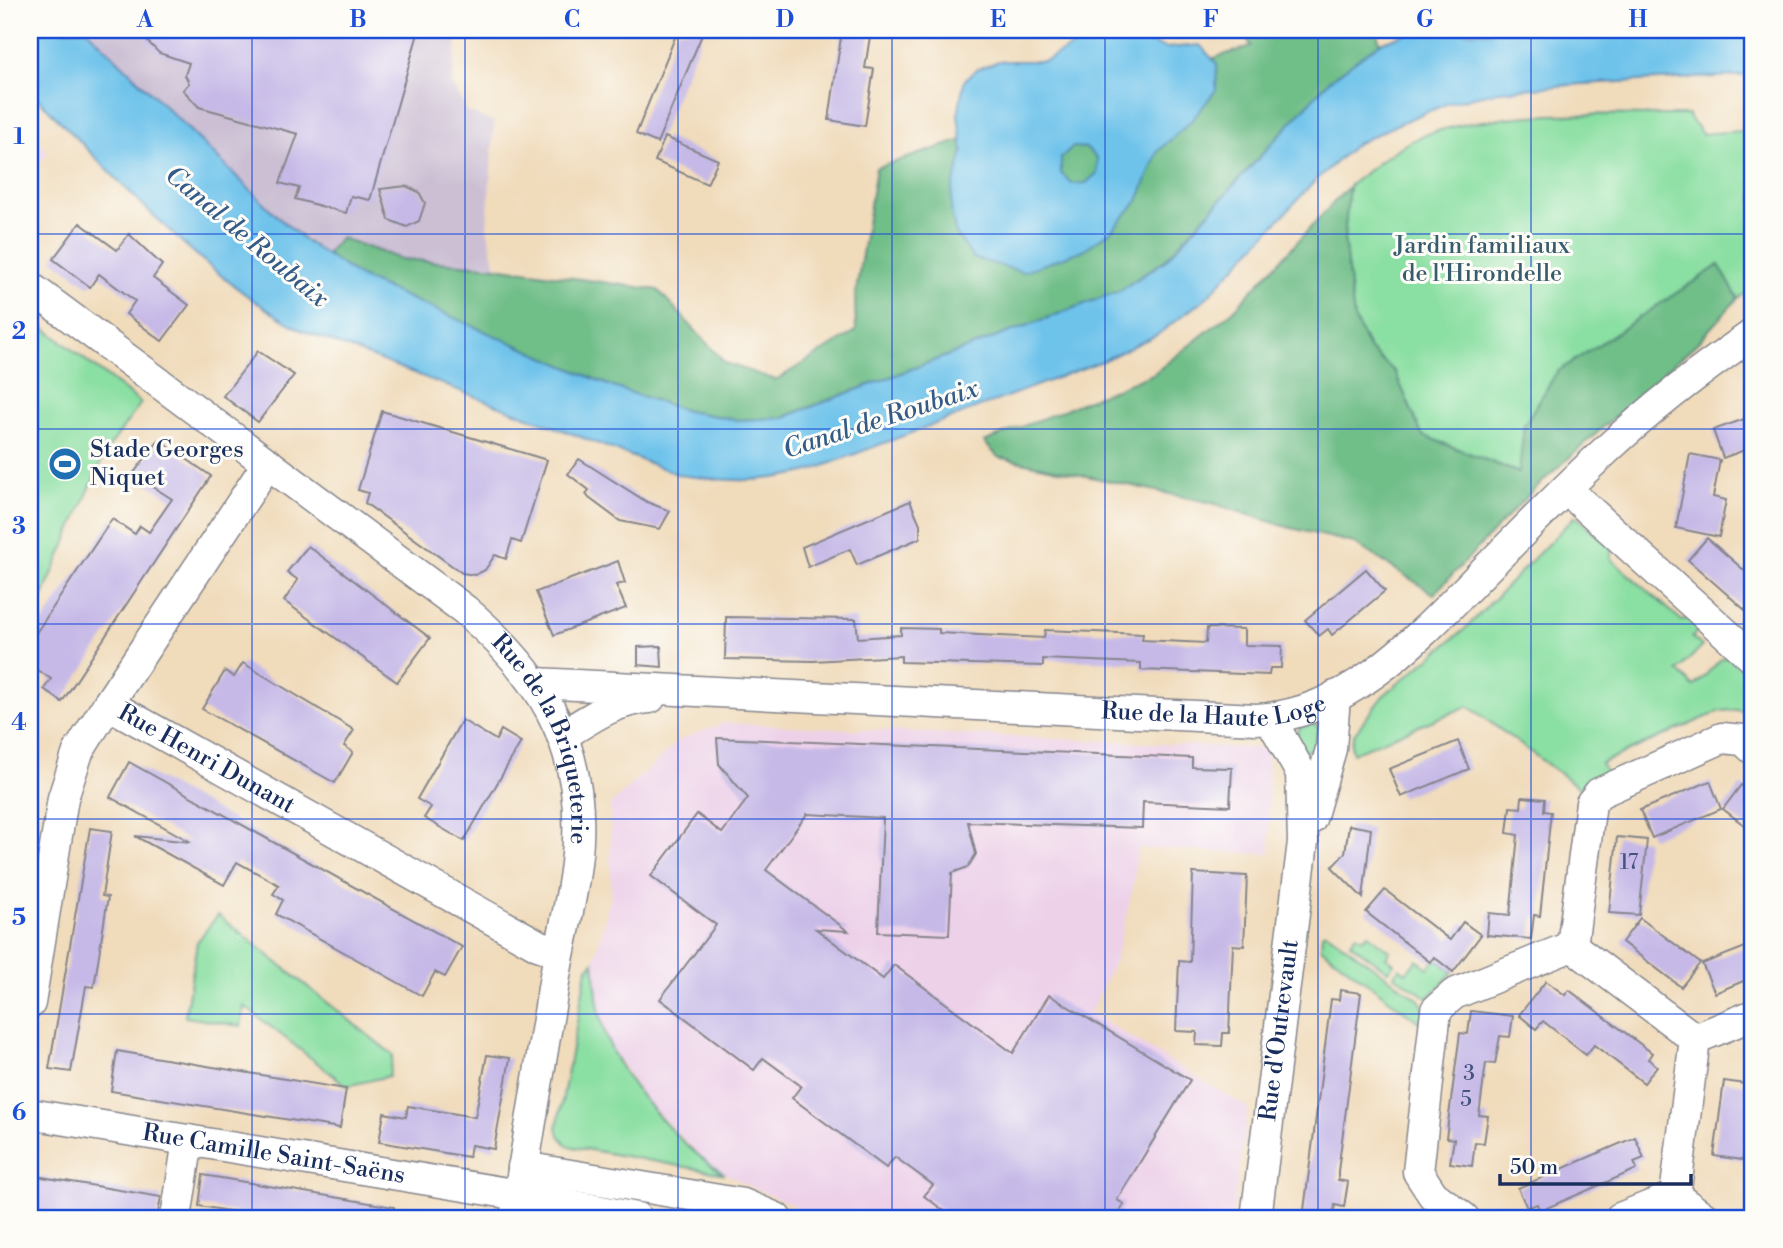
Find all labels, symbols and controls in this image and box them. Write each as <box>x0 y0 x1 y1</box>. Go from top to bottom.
text: A <box>136 6 154 34</box>
text: B <box>349 6 367 34</box>
text: C <box>564 6 580 34</box>
text: D <box>776 6 794 34</box>
text: E <box>990 6 1006 34</box>
text: F <box>1203 6 1219 34</box>
text: G <box>1416 6 1434 34</box>
text: H <box>1629 6 1648 34</box>
text: 1 <box>13 123 25 151</box>
water label: Canal de Roubaix <box>159 159 335 315</box>
park label: Jardin familiaux de l'Hirondelle <box>1393 231 1571 289</box>
text: 2 <box>12 318 26 346</box>
water label: Canal de Roubaix <box>779 372 983 466</box>
place label: Stade Georges Niquet <box>90 435 244 493</box>
sports icon: Stade Georges Niquet <box>46 445 84 483</box>
text: 3 <box>12 513 26 541</box>
street label: Rue de la Briqueterie <box>485 627 593 845</box>
street label: Rue de la Haute Loge <box>1100 688 1331 734</box>
street label: Rue Henri Dunant <box>112 698 301 821</box>
text: 4 <box>11 709 27 737</box>
house number: 17 <box>1620 850 1639 876</box>
text: 5 <box>12 904 26 932</box>
street label: Rue d'Outrevault <box>1253 937 1306 1123</box>
house number: 3 <box>1463 1061 1475 1087</box>
house number: 5 <box>1460 1087 1472 1113</box>
text: 6 <box>12 1099 26 1127</box>
street label: Rue Camille Saint-Saëns <box>140 1118 407 1191</box>
scale bar <box>1500 1143 1690 1187</box>
text: 50 m <box>1510 1155 1558 1181</box>

